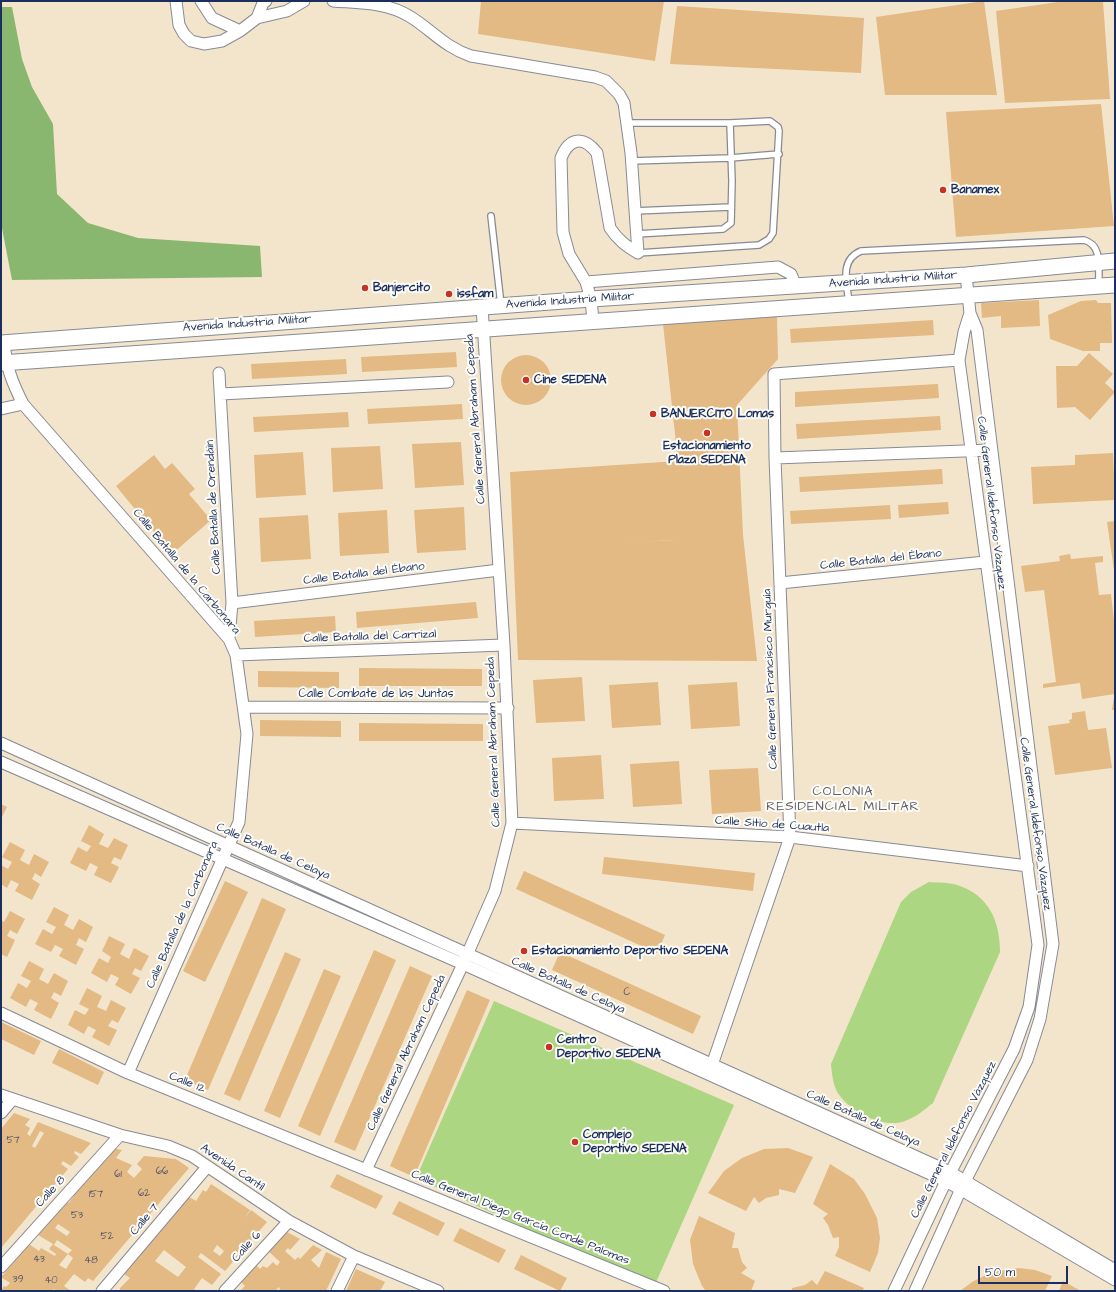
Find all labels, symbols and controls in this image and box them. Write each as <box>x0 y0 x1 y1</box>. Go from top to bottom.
place label: Banamex <box>951 183 999 197</box>
marker: Banamex <box>938 185 948 195</box>
street label: Avenida Industria Militar <box>828 268 958 292</box>
place label: Banjercito <box>373 281 430 295</box>
marker: Banjercito <box>360 283 370 293</box>
place label: issfam <box>457 287 493 301</box>
marker: issfam <box>444 289 454 299</box>
street label: Avenida Industria Militar <box>505 289 635 313</box>
street label: Avenida Industria Militar <box>182 312 312 336</box>
street label: Calle General Abraham Cepeda <box>463 334 489 504</box>
place label: Cine SEDENA <box>534 373 607 387</box>
marker: Cine SEDENA <box>521 375 531 385</box>
place label: BANJERCITO Lomas <box>661 407 774 421</box>
marker: BANJERCITO Lomas <box>648 409 658 419</box>
street label: Calle General Ildefonso Vázquez <box>973 416 1009 590</box>
marker: Estacionamiento Plaza SEDENA <box>702 428 712 438</box>
street label: Calle Batalla de Orendáin <box>203 439 225 575</box>
place label: Estacionamiento Plaza SEDENA <box>663 439 751 467</box>
street label: Calle Batalla de la Carbonara <box>129 506 243 638</box>
street label: Calle Batalla del Ébano <box>820 546 942 574</box>
street label: Calle Batalla del Ébano <box>303 559 425 589</box>
street label: Calle General Francisco Murguía <box>761 588 781 770</box>
street label: Calle Batalla del Carrizal <box>303 627 437 647</box>
street label: Calle General Abraham Cepeda <box>484 657 504 827</box>
street label: Calle Combate de las Juntas <box>299 687 453 701</box>
street label: Calle General Ildefonso Vázquez <box>1016 737 1054 911</box>
district label: COLONIA RESIDENCIAL MILITAR <box>766 784 920 815</box>
street label: Calle Sitio de Cuautla <box>714 814 830 836</box>
street label: Calle Batalla de Celaya <box>214 820 332 884</box>
street label: Calle Batalla de la Carbonara <box>144 839 222 991</box>
place label: Estacionamiento Deportivo SEDENA <box>532 944 728 958</box>
marker: Estacionamiento Deportivo SEDENA <box>519 946 529 956</box>
street label: Calle Batalla de Celaya <box>509 954 627 1018</box>
street label: Calle General Abraham Cepeda <box>365 973 449 1133</box>
house number: C <box>623 987 631 999</box>
place label: Centro Deportivo SEDENA <box>557 1033 661 1061</box>
marker: Centro Deportivo SEDENA <box>544 1042 554 1052</box>
street label: Calle General Ildefonso Vázquez <box>908 1059 1000 1221</box>
street label: Calle 12 <box>167 1069 207 1097</box>
street label: Calle Batalla de Celaya <box>804 1087 922 1151</box>
place label: Complejo Deportivo SEDENA <box>583 1128 687 1156</box>
house number: 57 <box>6 1135 20 1147</box>
marker: Complejo Deportivo SEDENA <box>570 1137 580 1147</box>
street label: Avenida Cantíl <box>197 1141 267 1195</box>
house number: 66 <box>156 1166 168 1178</box>
street label: Calle General Diego García Conde Palomas <box>409 1167 631 1269</box>
house number: 61 <box>114 1169 122 1181</box>
street label: Calle 8 <box>33 1173 69 1211</box>
house number: 62 <box>138 1188 150 1200</box>
house number: 157 <box>89 1189 103 1201</box>
street label: Calle 7 <box>128 1201 162 1239</box>
house number: 53 <box>71 1210 83 1222</box>
street label: Calle 6 <box>229 1228 265 1266</box>
house number: 52 <box>101 1231 113 1243</box>
house number: 43 <box>33 1254 45 1266</box>
house number: 48 <box>84 1255 98 1267</box>
scale bar <box>980 1258 1070 1284</box>
text: 50 m <box>985 1264 1015 1281</box>
house number: 39 <box>13 1274 23 1286</box>
house number: 40 <box>44 1275 58 1287</box>

